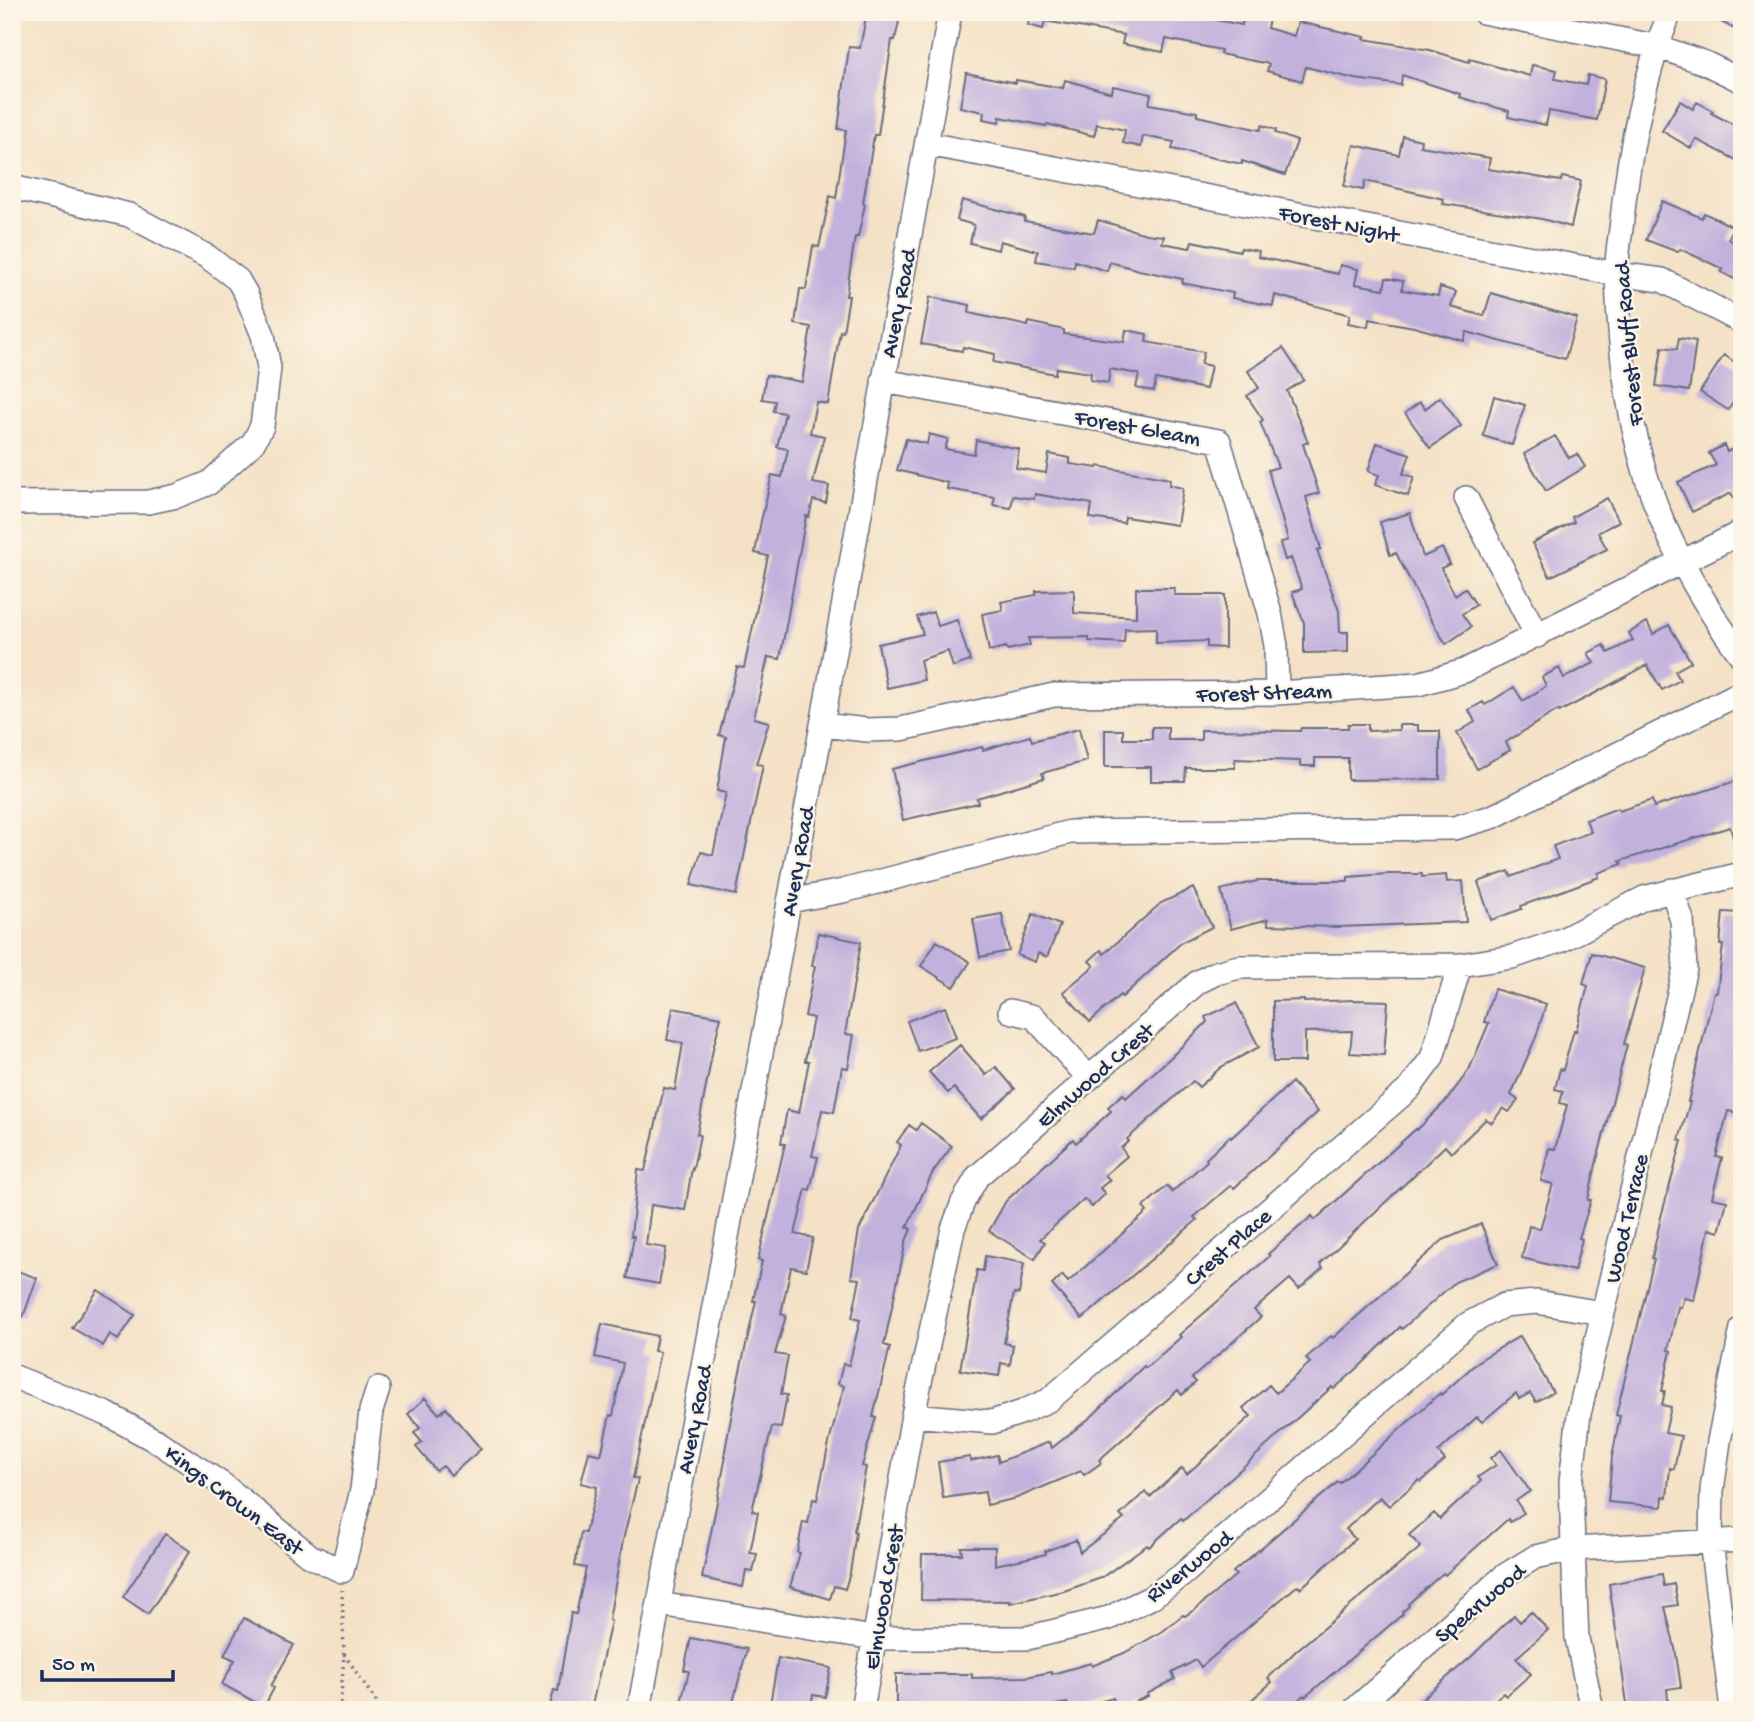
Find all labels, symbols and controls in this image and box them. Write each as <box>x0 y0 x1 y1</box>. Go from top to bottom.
street label: Forest Night <box>1275 200 1402 251</box>
street label: Avery Road <box>877 245 925 361</box>
street label: Forest Bluff Road <box>1610 259 1651 428</box>
street label: Forest Gleam <box>1071 405 1203 454</box>
street label: Forest Stream <box>1195 679 1333 710</box>
street label: Avery Road <box>777 803 823 918</box>
street label: Elmwood Crest <box>1032 1017 1162 1135</box>
street label: Wood Terrace <box>1600 1150 1657 1286</box>
street label: Crest Place <box>1180 1203 1279 1294</box>
street label: Avery Road <box>673 1361 721 1477</box>
street label: Kings Crown East <box>158 1441 309 1564</box>
street label: Elmwood Crest <box>859 1521 912 1672</box>
street label: Riverwood <box>1142 1525 1240 1610</box>
street label: Spearwood <box>1430 1558 1533 1650</box>
scale bar <box>42 1638 173 1682</box>
text: 50 m <box>52 1654 95 1679</box>

